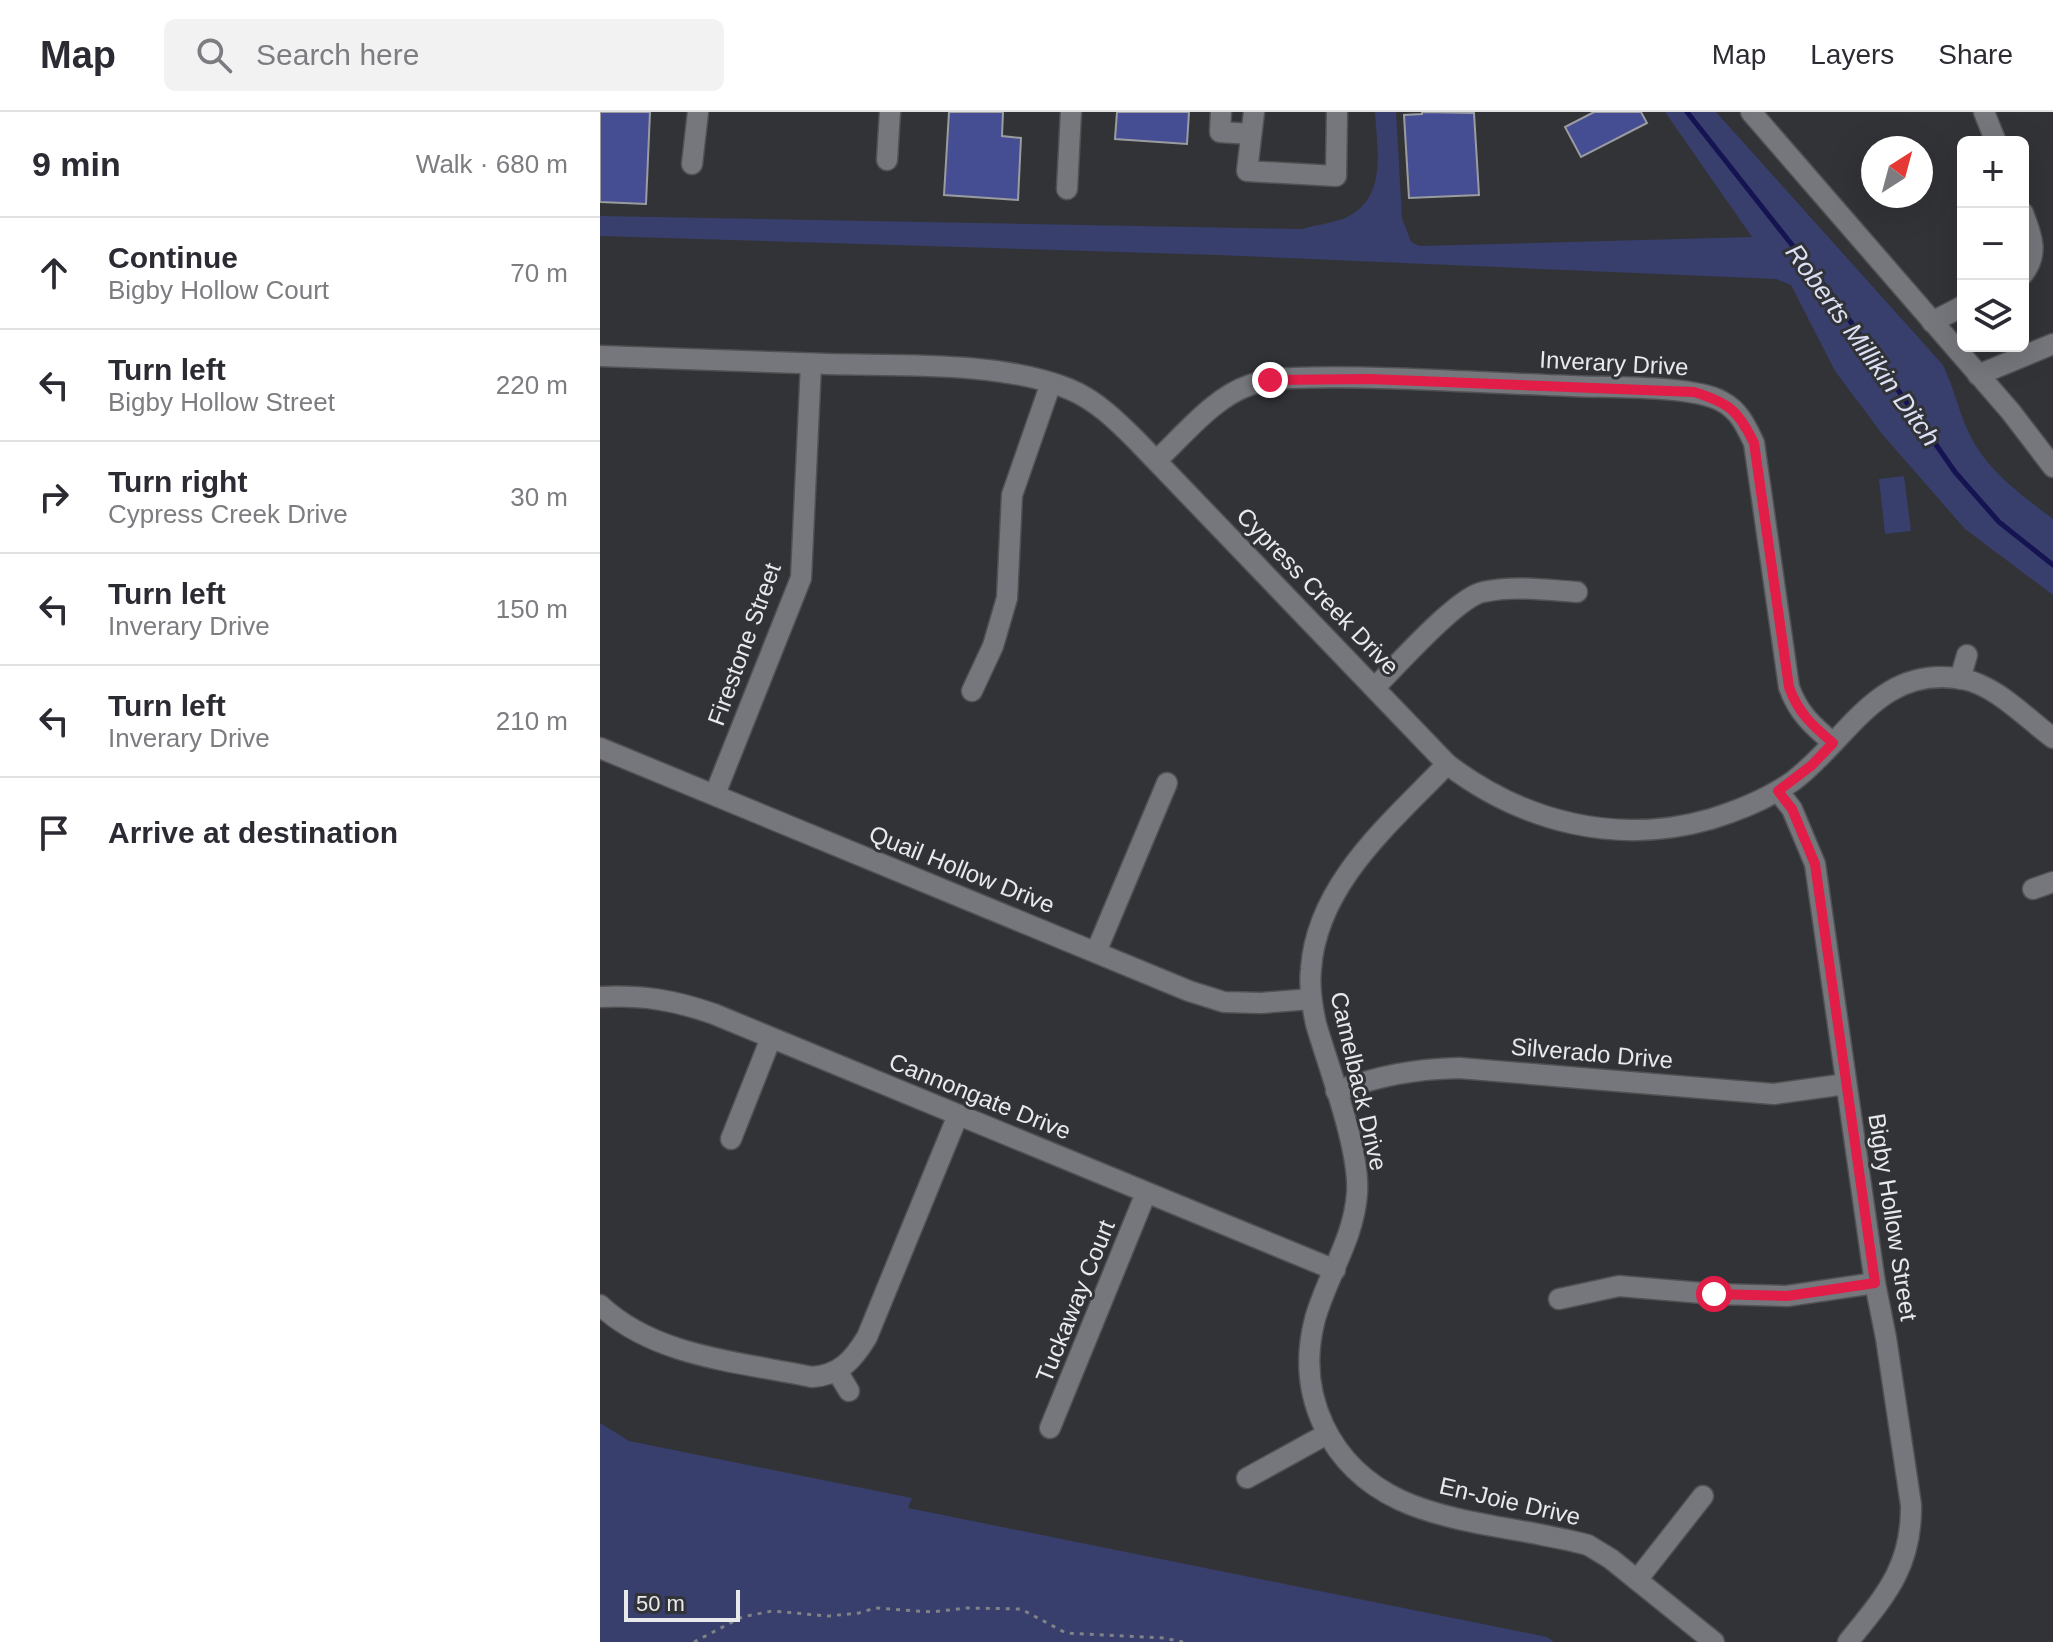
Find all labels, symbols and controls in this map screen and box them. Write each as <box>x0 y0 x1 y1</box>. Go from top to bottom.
search box <box>164 19 724 91</box>
icon: search <box>192 33 236 77</box>
text: Map <box>40 34 116 76</box>
text: Search here <box>256 38 419 71</box>
text: Map <box>1712 39 1766 70</box>
text: Layers <box>1810 39 1894 70</box>
text: Share <box>1938 39 2013 70</box>
north arrow <box>1861 136 1933 208</box>
map controls <box>1957 136 2029 352</box>
button: + <box>1957 136 2029 208</box>
text: 9 min <box>32 145 121 183</box>
text: Walk · 680 m <box>416 149 568 179</box>
button: − <box>1957 208 2029 280</box>
water label: Roberts Millikin Ditch <box>1780 238 1946 452</box>
text: Continue <box>108 241 238 274</box>
icon: ahead <box>32 251 76 295</box>
text: 70 m <box>510 258 568 288</box>
text: Bigby Hollow Court <box>108 275 329 305</box>
button: layers <box>1957 280 2029 352</box>
street label: Inverary Drive <box>1539 346 1689 380</box>
text: Turn left <box>108 353 226 386</box>
route end <box>1252 362 1288 398</box>
icon: left <box>32 363 76 407</box>
text: 220 m <box>496 370 568 400</box>
text: Bigby Hollow Street <box>108 387 335 417</box>
text: Turn right <box>108 465 247 498</box>
icon: right <box>32 475 76 519</box>
text: 30 m <box>510 482 568 512</box>
text: Cypress Creek Drive <box>108 499 348 529</box>
street label: Cypress Creek Drive <box>1231 502 1405 680</box>
street label: Firestone Street <box>702 559 786 729</box>
text: Turn left <box>108 577 226 610</box>
icon: left <box>32 587 76 631</box>
text: 150 m <box>496 594 568 624</box>
text: Inverary Drive <box>108 611 270 641</box>
text: Turn left <box>108 689 226 722</box>
icon: left <box>32 699 76 743</box>
text: 210 m <box>496 706 568 736</box>
text: Inverary Drive <box>108 723 270 753</box>
icon: arrive <box>32 811 76 855</box>
text: Arrive at destination <box>108 816 398 849</box>
street label: Quail Hollow Drive <box>865 820 1059 918</box>
street label: Camelback Drive <box>1325 989 1393 1173</box>
street label: Silverado Drive <box>1510 1032 1674 1074</box>
street label: Cannongate Drive <box>885 1047 1075 1145</box>
street label: Bigby Hollow Street <box>1863 1111 1923 1323</box>
street label: Tuckaway Court <box>1030 1216 1120 1386</box>
route start <box>1696 1276 1732 1312</box>
street label: En-Joie Drive <box>1437 1472 1583 1530</box>
scale bar <box>624 1586 740 1622</box>
text: 50 m <box>636 1591 685 1616</box>

